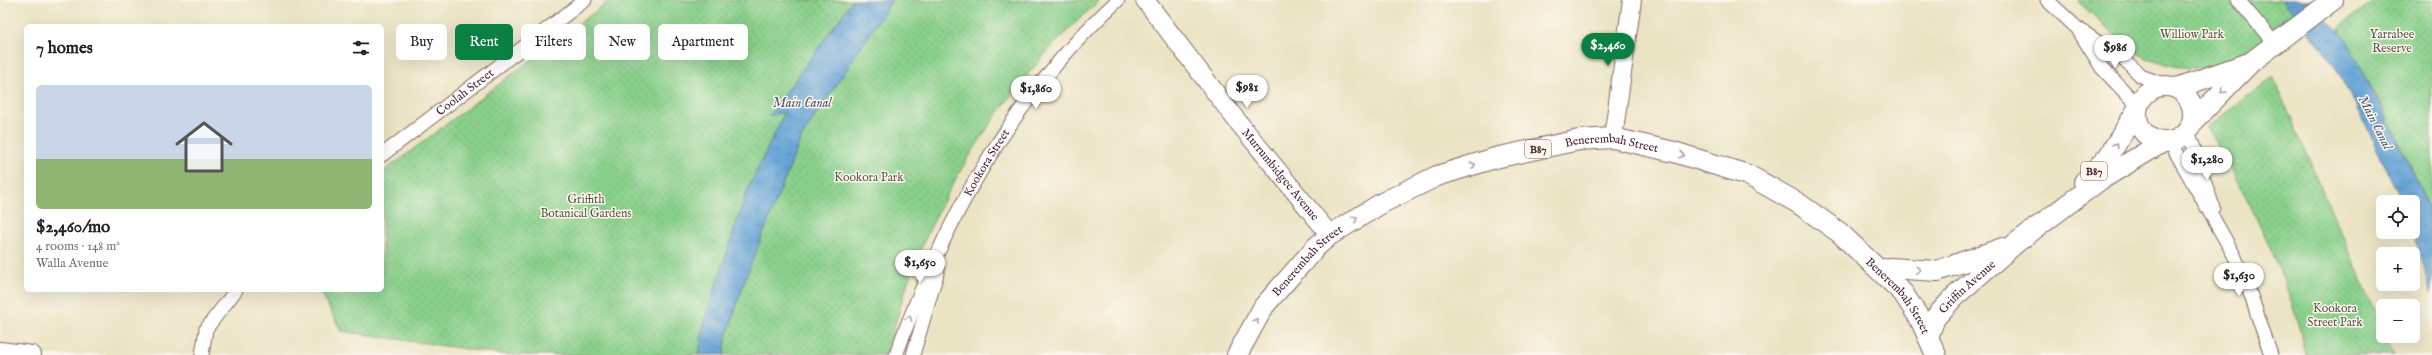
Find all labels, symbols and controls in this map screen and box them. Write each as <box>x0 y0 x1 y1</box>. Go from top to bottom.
chip: Buy <box>396 24 447 60</box>
chip: Rent <box>455 24 513 60</box>
chip: Filters <box>521 24 586 60</box>
chip: New <box>594 24 650 60</box>
chip: Apartment <box>658 24 748 60</box>
park label: Williow Park <box>2160 27 2225 42</box>
park label: Yarrabee Reserve <box>2370 27 2415 56</box>
pin: $2,460 <box>1575 33 1641 67</box>
pin: $986 <box>2091 35 2139 69</box>
icon: filters <box>350 37 372 59</box>
text: $2,460 <box>1590 37 1626 54</box>
text: 7 homes <box>36 38 93 59</box>
text: $986 <box>2103 39 2127 56</box>
street label: Coolah Street <box>433 65 497 119</box>
pin: $981 <box>1223 75 1271 109</box>
pin: $1,860 <box>1003 76 1069 110</box>
text: $981 <box>1236 79 1258 96</box>
text: $1,860 <box>1020 80 1052 97</box>
one-way arrow <box>2220 86 2228 94</box>
water label: Main Canal <box>2354 93 2396 154</box>
water label: Main Canal <box>773 95 832 112</box>
icon: home <box>168 111 240 183</box>
street label: Kookora Street <box>961 126 1013 199</box>
street label: Murrumbidgee Avenue <box>1238 126 1323 224</box>
street label: Benerembah Street <box>1563 131 1660 156</box>
road number: B87 <box>1525 140 1551 158</box>
one-way arrow <box>2111 142 2118 149</box>
pin: $1,280 <box>2174 147 2240 181</box>
one-way arrow <box>1678 150 1685 159</box>
text: $1,280 <box>2190 151 2224 168</box>
one-way arrow <box>1469 161 1476 170</box>
road number: B87 <box>2081 162 2107 180</box>
park label: Kookora Park <box>834 170 904 185</box>
park label: Griffith Botanical Gardens <box>540 192 632 221</box>
map controls <box>2376 195 2420 343</box>
button: locate <box>2376 195 2420 239</box>
text: $2,460/mo <box>36 217 110 238</box>
one-way arrow <box>1351 217 1358 224</box>
street label: Benerembah Street <box>1269 222 1346 300</box>
text: 4 rooms · 148 m² <box>36 238 120 255</box>
button: + <box>2376 247 2420 291</box>
pin: $1,650 <box>887 250 953 284</box>
text: $1,650 <box>904 254 936 271</box>
street label: Benerembah Street <box>1862 254 1933 336</box>
text: Walla Avenue <box>36 255 109 272</box>
street label: Griffin Avenue <box>1936 257 1999 317</box>
pin: $1,630 <box>2206 263 2272 297</box>
one-way arrow <box>1915 266 1921 275</box>
text: $1,630 <box>2223 267 2255 284</box>
button: − <box>2376 299 2420 343</box>
park label: Kookora Street Park <box>2307 301 2363 330</box>
one-way arrow <box>904 315 913 322</box>
one-way arrow <box>1251 318 1258 325</box>

